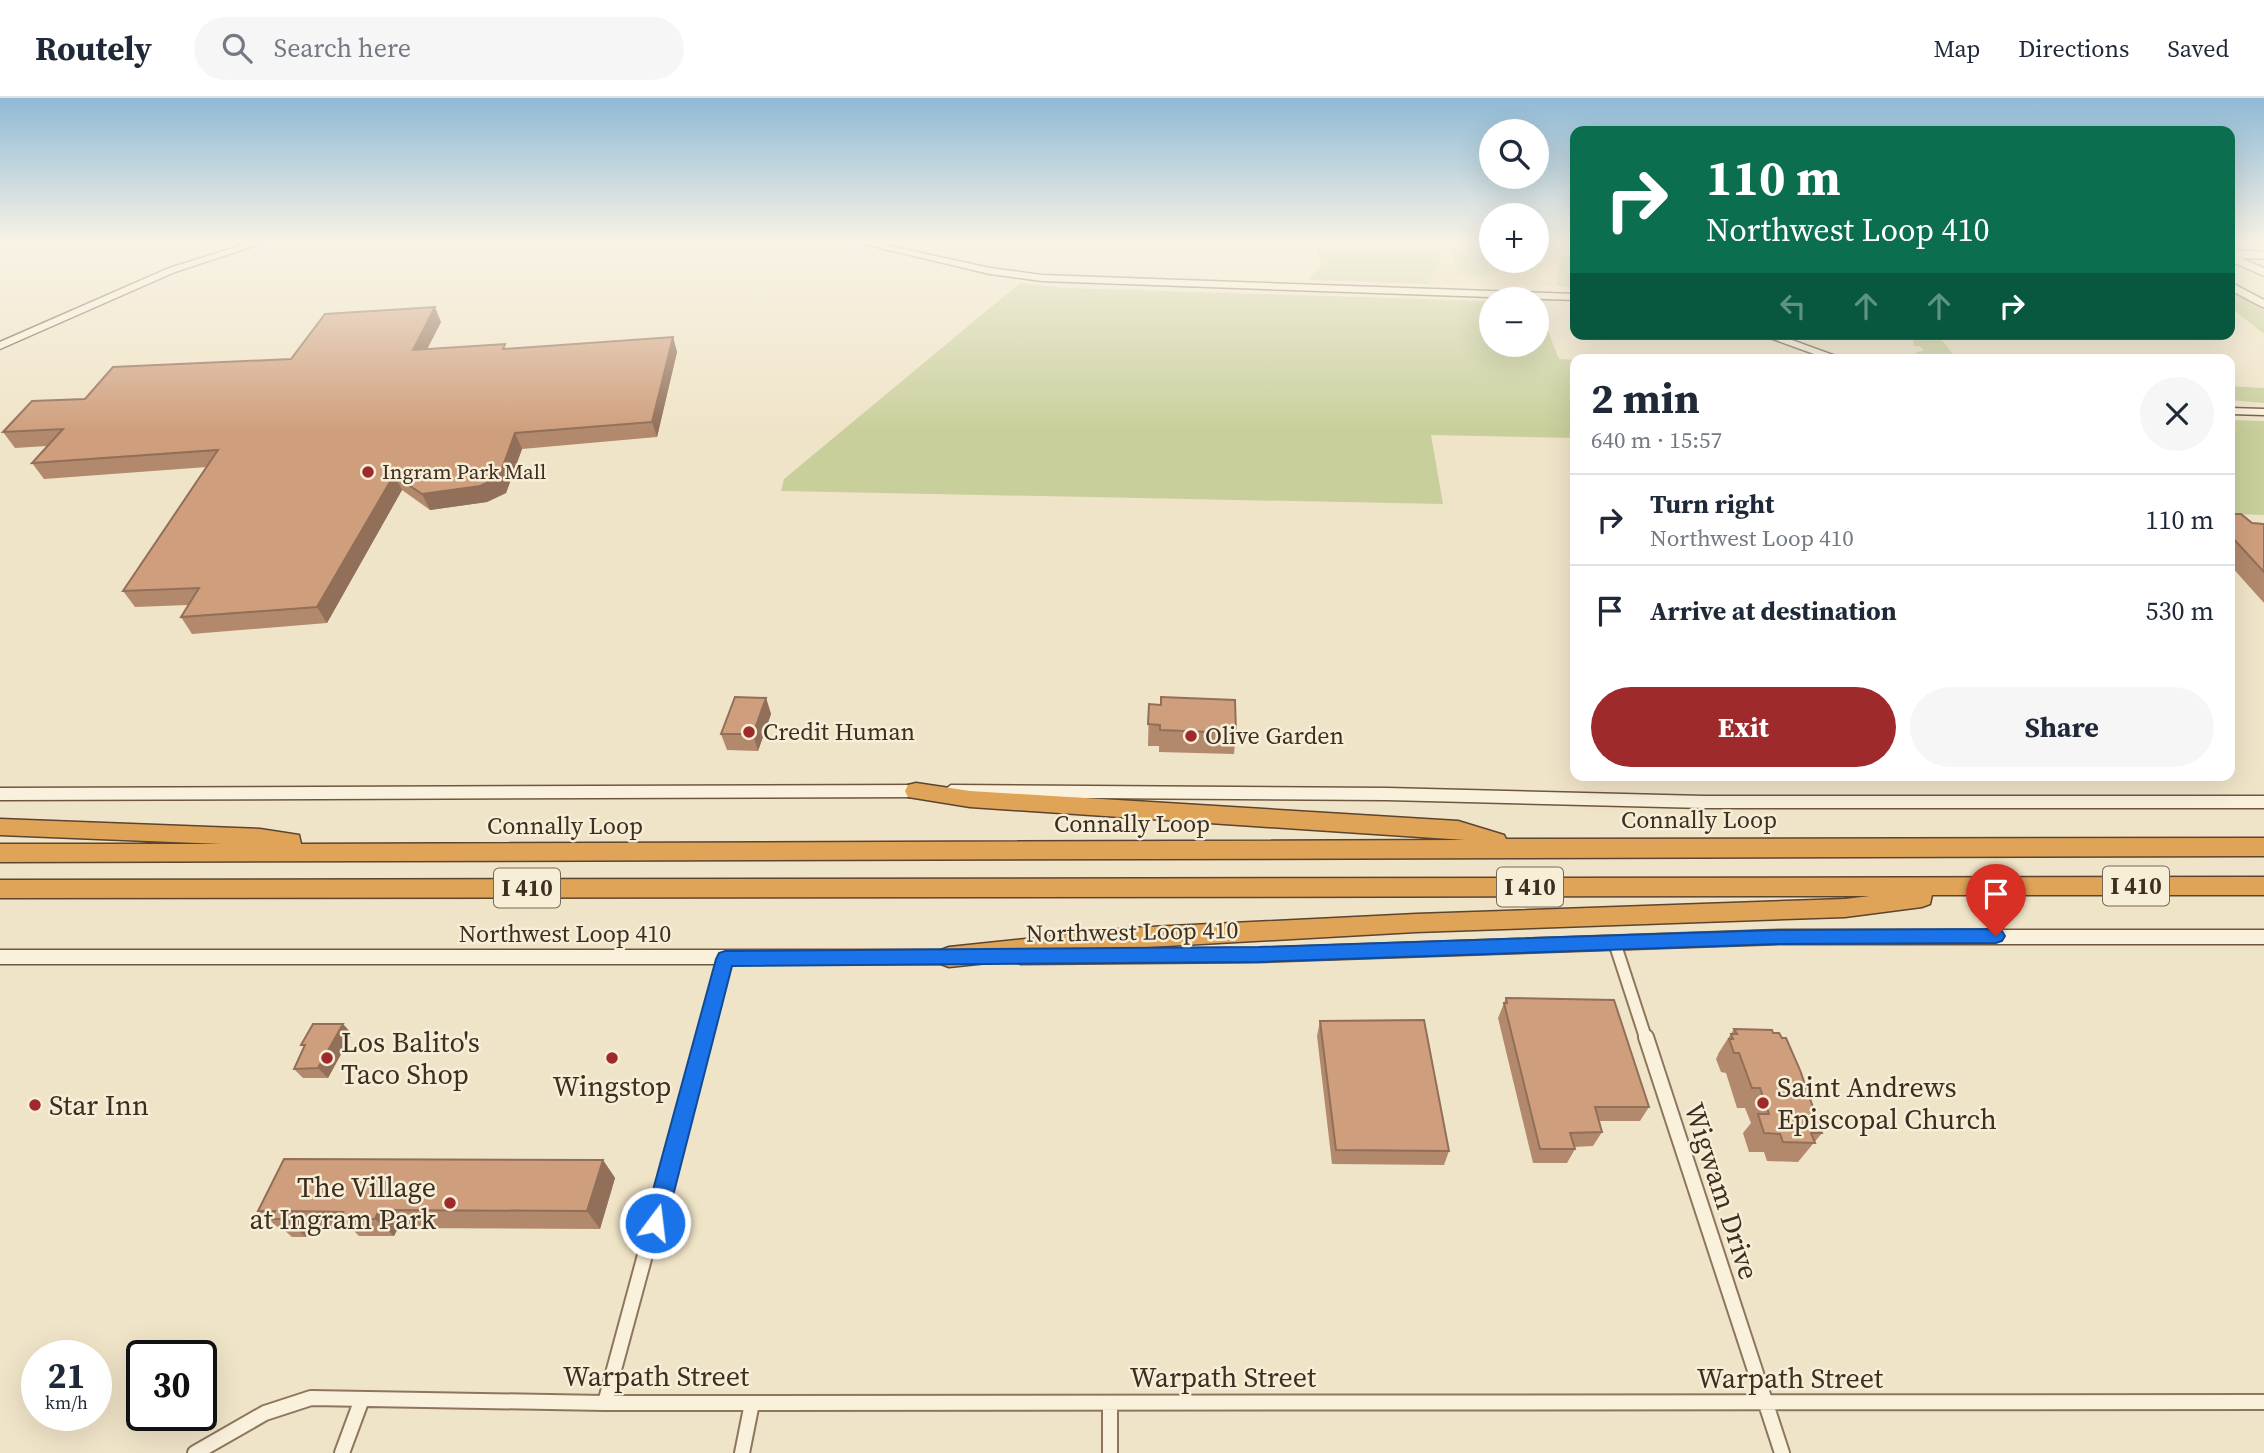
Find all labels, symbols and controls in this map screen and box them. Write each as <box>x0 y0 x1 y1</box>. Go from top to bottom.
search box <box>194 17 684 80</box>
text: Routely <box>35 26 152 71</box>
icon: search <box>218 29 256 67</box>
text: Search here <box>274 30 411 66</box>
text: Map <box>1933 32 1980 65</box>
text: Directions <box>2018 32 2129 65</box>
text: Saved <box>2167 32 2229 65</box>
map controls <box>1479 119 1549 357</box>
button: search <box>1479 119 1549 189</box>
text: 110 m <box>1706 144 1841 211</box>
icon: right <box>1591 154 1682 245</box>
button: + <box>1479 203 1549 273</box>
text: Northwest Loop 410 <box>1706 208 1989 252</box>
button: − <box>1479 287 1549 357</box>
icon: left <box>1774 287 1812 325</box>
icon: ahead <box>1847 287 1885 325</box>
icon: ahead <box>1920 287 1958 325</box>
icon: right <box>1993 287 2031 325</box>
text: 2 min <box>1591 369 1700 427</box>
button: close <box>2140 377 2214 451</box>
text: 640 m · 15:57 <box>1591 424 1722 456</box>
place label: Ingram Park Mall <box>382 457 546 486</box>
marker: Ingram Park Mall <box>360 464 376 480</box>
text: Turn right <box>1650 486 1774 522</box>
icon: right <box>1591 501 1629 539</box>
text: 110 m <box>2146 502 2214 538</box>
text: Northwest Loop 410 <box>1650 522 1854 554</box>
icon: arrive <box>1591 592 1629 630</box>
text: Arrive at destination <box>1650 593 1897 629</box>
text: 530 m <box>2146 593 2214 629</box>
button: Exit <box>1591 687 1896 767</box>
button: Share <box>1910 687 2214 767</box>
place label: Credit Human <box>763 715 915 748</box>
place label: Olive Garden <box>1205 719 1344 752</box>
marker: Credit Human <box>741 724 757 740</box>
marker: Olive Garden <box>1183 728 1199 744</box>
street label: Connally Loop <box>1621 803 1777 836</box>
street label: Connally Loop <box>1054 807 1210 840</box>
street label: Connally Loop <box>487 809 643 842</box>
pin <box>1966 864 2026 936</box>
road number: I 410 <box>2103 866 2169 906</box>
road number: I 410 <box>1497 867 1563 906</box>
road number: I 410 <box>494 868 560 908</box>
icon: arrive <box>1977 875 2015 913</box>
street label: Northwest Loop 410 <box>1025 913 1239 950</box>
street label: Northwest Loop 410 <box>459 917 671 950</box>
place label: Los Balito's Taco Shop <box>341 1023 480 1093</box>
marker: Los Balito's Taco Shop <box>319 1050 335 1066</box>
marker: Wingstop <box>604 1050 620 1066</box>
place label: Wingstop <box>553 1067 671 1105</box>
place label: Saint Andrews Episcopal Church <box>1777 1068 1997 1138</box>
place label: Star Inn <box>49 1086 149 1124</box>
marker: Saint Andrews Episcopal Church <box>1755 1095 1771 1111</box>
marker: Star Inn <box>27 1097 43 1113</box>
street label: Wigwam Drive <box>1676 1098 1768 1284</box>
place label: The Village at Ingram Park <box>249 1168 437 1238</box>
position arrow <box>618 1186 692 1260</box>
marker: The Village at Ingram Park <box>442 1195 458 1211</box>
speed limit sign: 30 <box>126 1340 217 1431</box>
text: 21 <box>48 1352 85 1400</box>
street label: Warpath Street <box>563 1357 750 1395</box>
street label: Warpath Street <box>1130 1358 1317 1396</box>
street label: Warpath Street <box>1697 1359 1884 1397</box>
text: km/h <box>45 1390 88 1415</box>

